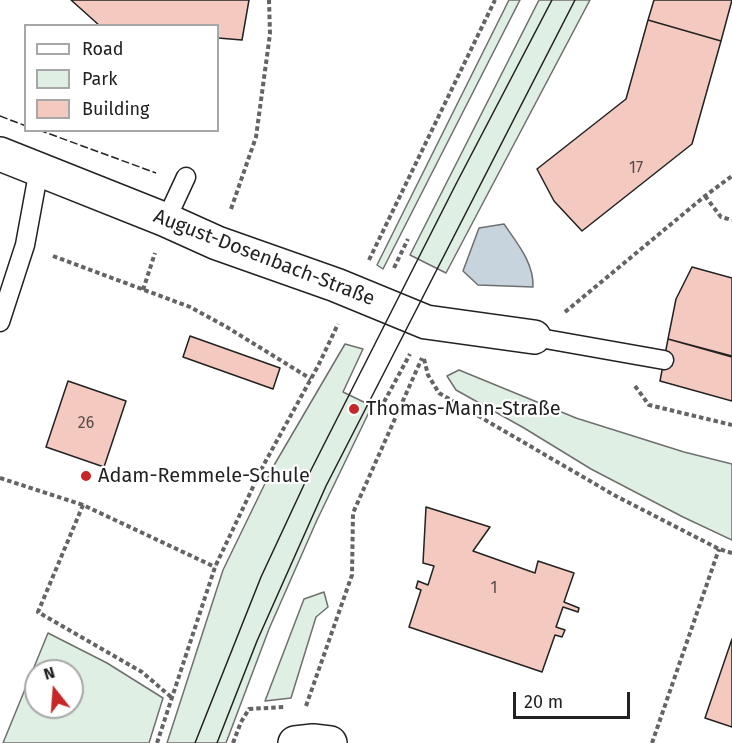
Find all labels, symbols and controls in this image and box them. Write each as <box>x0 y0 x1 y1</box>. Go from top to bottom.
legend <box>24 24 219 132</box>
text: Road <box>82 38 124 60</box>
text: Park <box>82 68 117 90</box>
text: Building <box>82 98 149 120</box>
house number: 17 <box>629 159 643 179</box>
street label: August-Dosenbach-Straße <box>150 205 378 311</box>
place label: Thomas-Mann-Straße <box>366 397 561 421</box>
marker: Thomas-Mann-Straße <box>347 402 361 416</box>
house number: 26 <box>78 414 94 434</box>
place label: Adam-Remmele-Schule <box>98 464 310 488</box>
marker: Adam-Remmele-Schule <box>79 469 93 483</box>
house number: 1 <box>491 579 497 599</box>
north arrow <box>24 659 84 719</box>
text: N <box>41 663 57 684</box>
scale bar <box>516 680 633 718</box>
text: 20 m <box>524 691 563 713</box>

